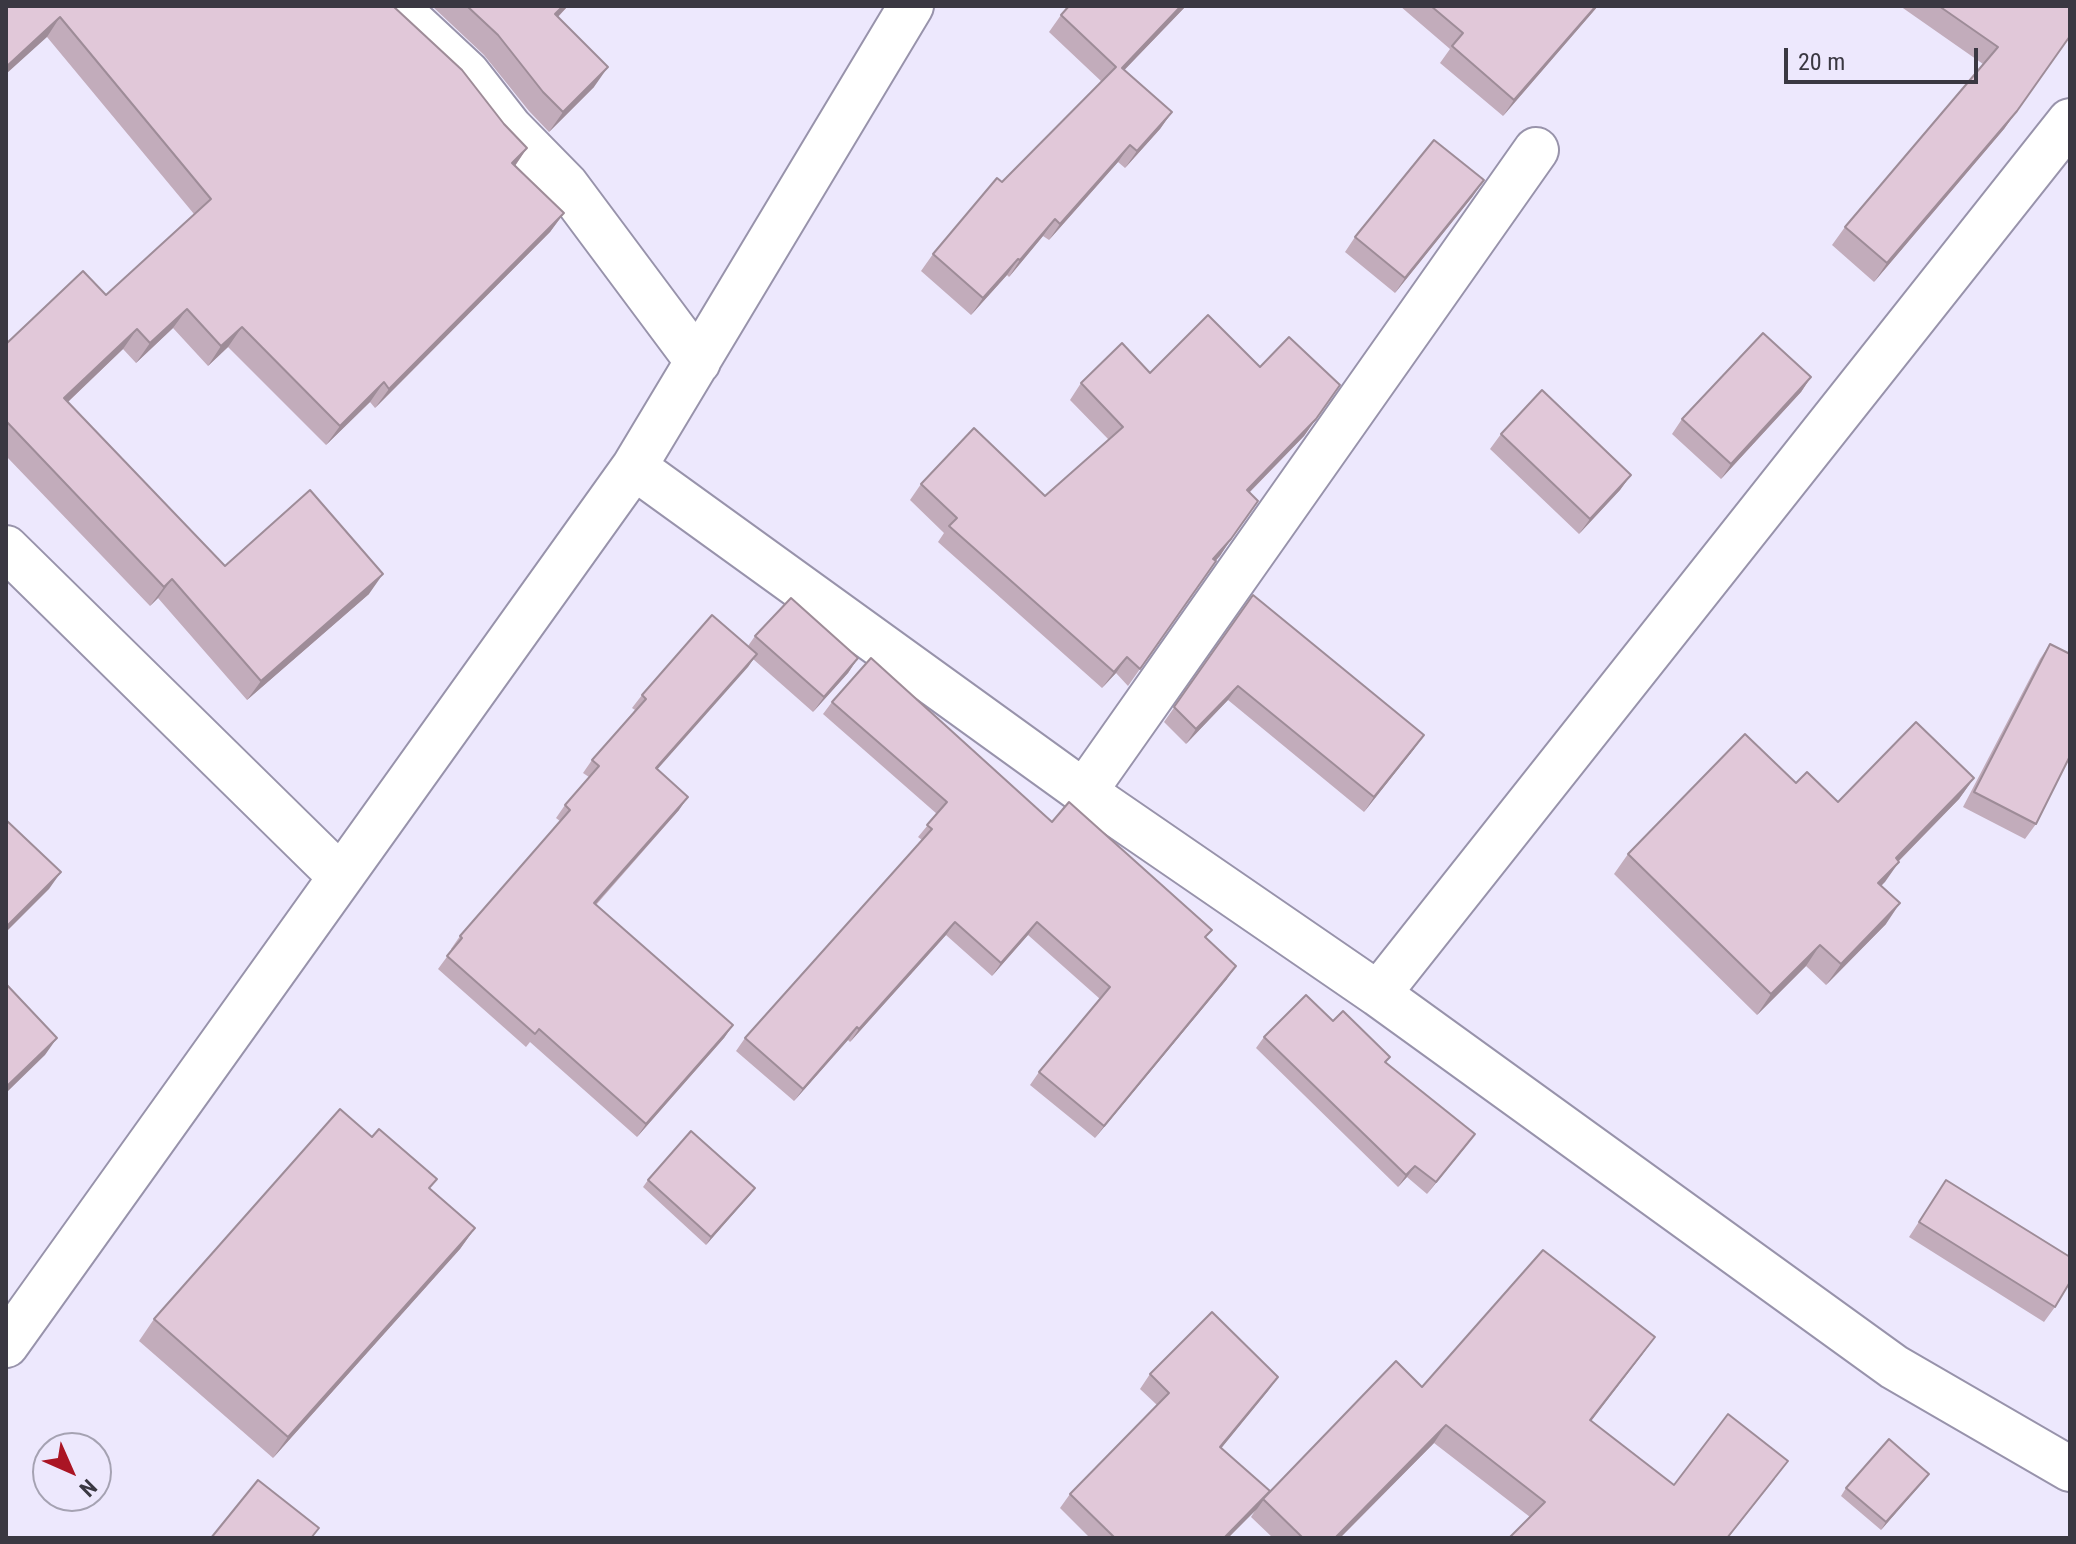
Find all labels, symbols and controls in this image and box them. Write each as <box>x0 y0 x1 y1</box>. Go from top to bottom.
scale bar <box>1788 32 1982 82</box>
text: 20 m <box>1798 48 1845 76</box>
north arrow <box>32 1432 112 1512</box>
text: N <box>74 1474 102 1502</box>

